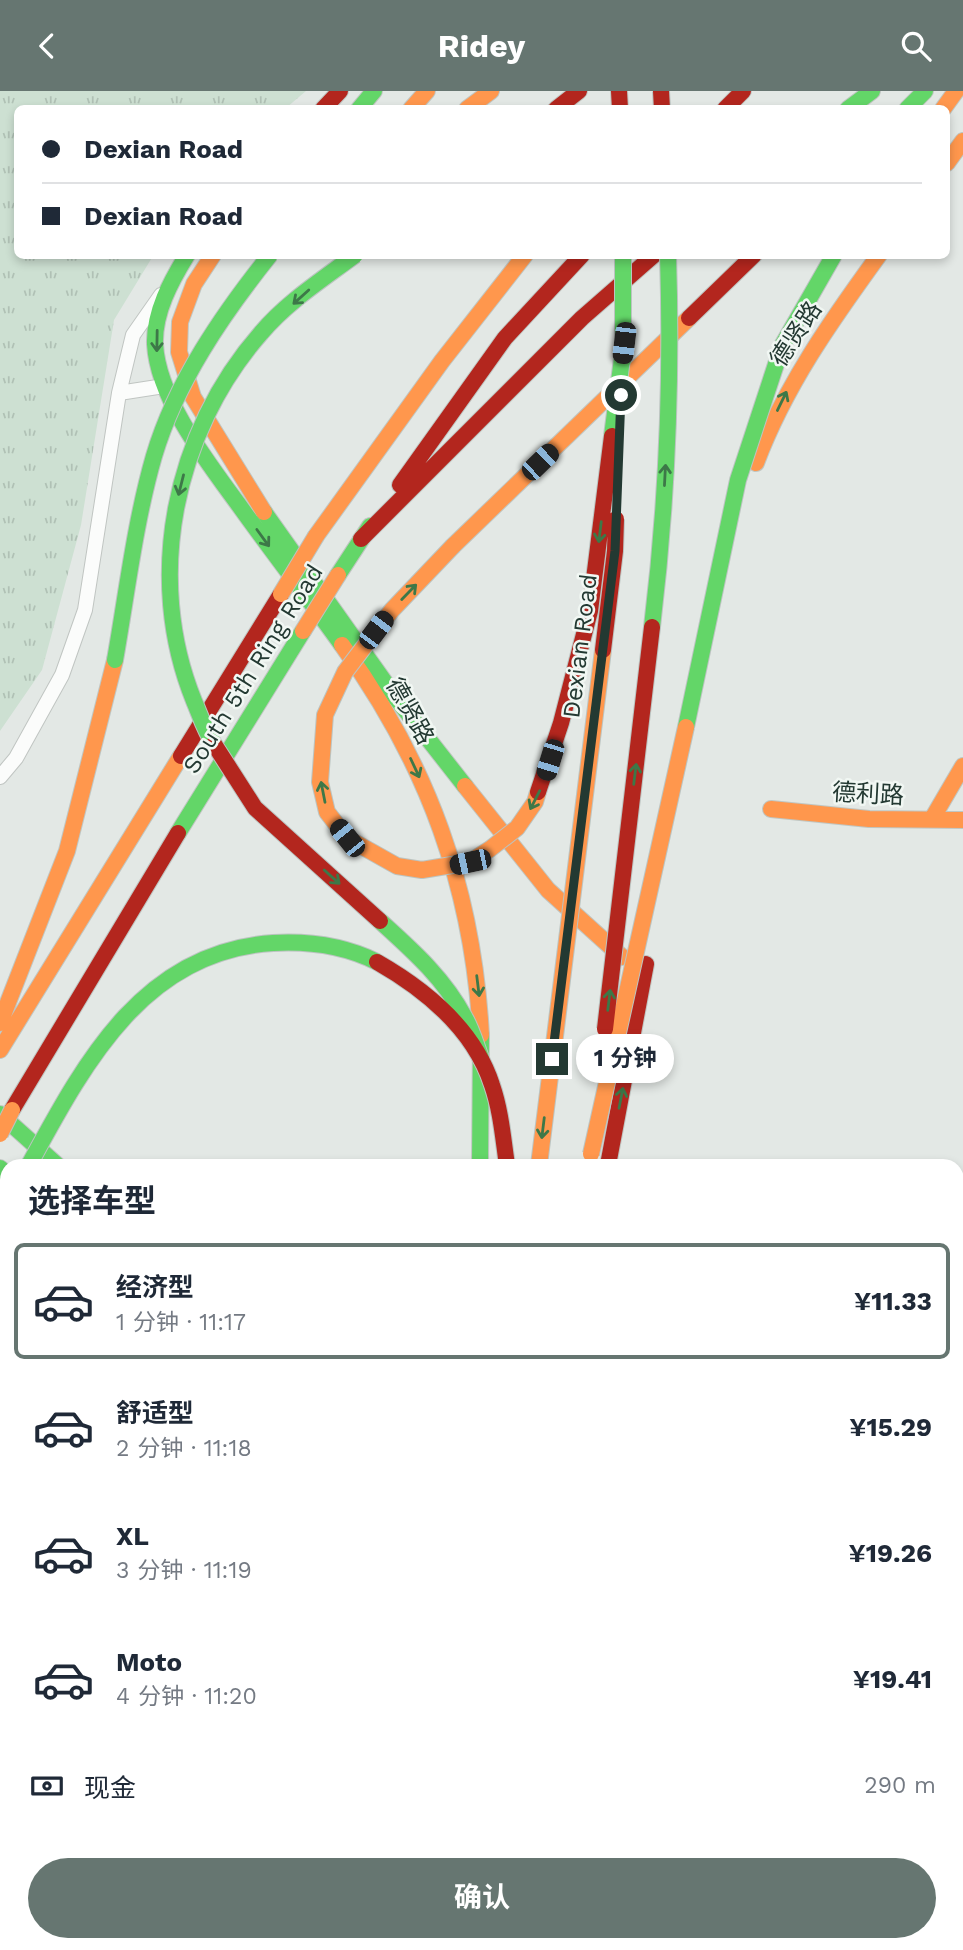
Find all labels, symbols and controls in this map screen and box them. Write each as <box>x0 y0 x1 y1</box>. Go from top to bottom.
icon: back <box>28 27 66 65</box>
text: Ridey <box>438 27 525 65</box>
icon: search <box>897 27 935 65</box>
text: Dexian Road <box>84 134 243 164</box>
text: Dexian Road <box>84 201 243 231</box>
one-way arrow <box>293 288 310 305</box>
street label: 德贤路 <box>765 296 827 372</box>
car <box>612 321 637 365</box>
one-way arrow <box>150 329 164 352</box>
route start <box>605 379 637 411</box>
one-way arrow <box>776 391 789 412</box>
car <box>518 440 563 484</box>
one-way arrow <box>659 464 672 487</box>
one-way arrow <box>174 473 187 495</box>
one-way arrow <box>593 520 606 543</box>
one-way arrow <box>256 528 271 547</box>
street label: South 5th Ring Road <box>177 559 329 779</box>
street label: Dexian Road <box>557 572 603 720</box>
one-way arrow <box>401 583 418 600</box>
car <box>355 607 398 653</box>
street label: 德贤路 <box>380 673 440 749</box>
car <box>534 737 567 783</box>
one-way arrow <box>409 757 422 779</box>
one-way arrow <box>629 764 642 786</box>
street label: 德利路 <box>831 778 905 810</box>
one-way arrow <box>315 781 329 804</box>
one-way arrow <box>527 789 541 809</box>
car <box>326 815 369 861</box>
car <box>448 847 493 877</box>
one-way arrow <box>323 869 340 886</box>
one-way arrow <box>471 974 484 997</box>
one-way arrow <box>602 990 615 1012</box>
callout: 1 分钟 <box>576 1035 674 1083</box>
route end <box>536 1043 568 1075</box>
text: 1 分钟 <box>594 1045 656 1072</box>
one-way arrow <box>614 1087 628 1110</box>
one-way arrow <box>537 1116 550 1138</box>
text: 选择车型 <box>28 1182 156 1220</box>
icon: car <box>32 1270 95 1333</box>
text: 经济型 <box>116 1272 194 1302</box>
text: ¥11.33 <box>854 1286 932 1316</box>
text: 1 分钟 · 11:17 <box>116 1309 246 1336</box>
icon: car <box>32 1396 95 1459</box>
text: 舒适型 <box>116 1398 194 1428</box>
text: ¥15.29 <box>849 1412 932 1442</box>
text: 2 分钟 · 11:18 <box>116 1435 252 1462</box>
text: XL <box>116 1521 149 1551</box>
icon: car <box>32 1522 95 1585</box>
text: ¥19.26 <box>849 1538 932 1568</box>
text: 3 分钟 · 11:19 <box>116 1557 252 1584</box>
text: Moto <box>116 1647 182 1677</box>
icon: car <box>32 1648 95 1711</box>
text: ¥19.41 <box>853 1664 932 1694</box>
text: 4 分钟 · 11:20 <box>116 1683 257 1710</box>
icon: cash <box>28 1767 66 1805</box>
text: 290 m <box>864 1772 936 1799</box>
text: 现金 <box>84 1773 136 1803</box>
button: 确认 <box>28 1858 936 1938</box>

